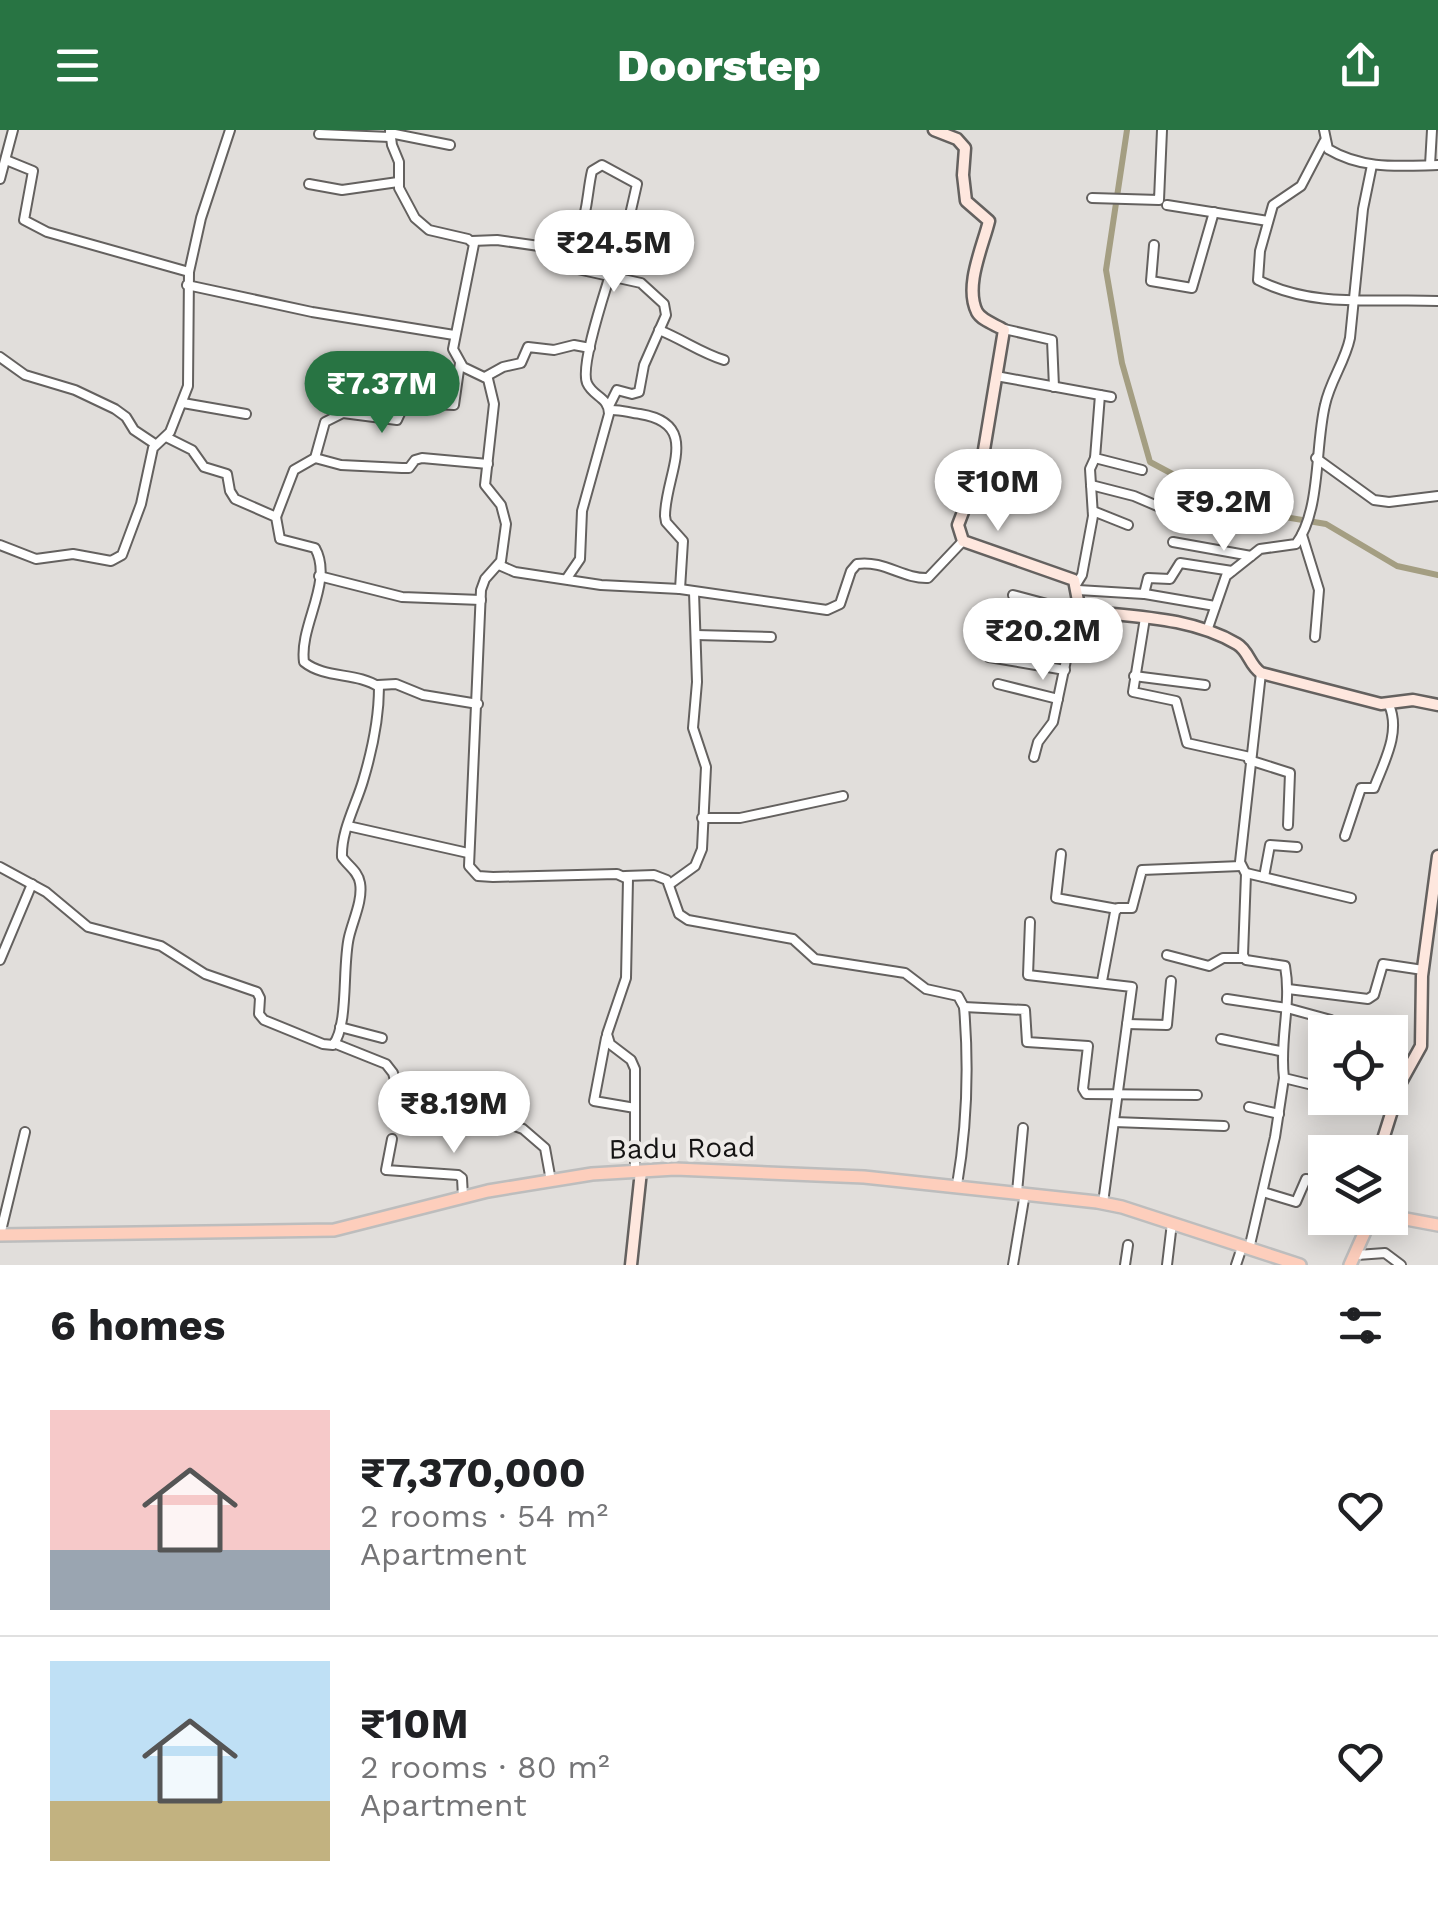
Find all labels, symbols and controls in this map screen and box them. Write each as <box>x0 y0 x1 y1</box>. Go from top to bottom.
icon: menu <box>50 38 105 93</box>
icon: share <box>1333 38 1388 93</box>
text: Doorstep <box>617 39 821 92</box>
pin: ₹24.5M <box>533 210 695 295</box>
text: ₹24.5M <box>556 223 672 261</box>
pin: ₹7.37M <box>301 351 463 436</box>
text: ₹7.37M <box>327 364 437 402</box>
pin: ₹10M <box>939 449 1057 534</box>
text: ₹10M <box>957 462 1039 500</box>
pin: ₹9.2M <box>1154 469 1294 554</box>
text: ₹9.2M <box>1176 482 1272 520</box>
pin: ₹20.2M <box>962 598 1124 683</box>
text: ₹20.2M <box>985 611 1101 649</box>
map controls <box>1308 1015 1408 1235</box>
button: locate <box>1308 1015 1408 1115</box>
pin: ₹8.19M <box>373 1071 535 1156</box>
text: ₹8.19M <box>400 1084 508 1122</box>
street label: Badu Road <box>608 1130 756 1166</box>
button: layers <box>1308 1135 1408 1235</box>
icon: filters <box>1333 1298 1388 1353</box>
text: 6 homes <box>50 1301 225 1350</box>
text: ₹7,370,000 <box>360 1448 586 1497</box>
icon: home <box>130 1450 250 1570</box>
icon: heart <box>1333 1483 1388 1538</box>
text: 2 rooms · 54 m² <box>360 1497 608 1535</box>
text: Apartment <box>360 1535 527 1573</box>
text: ₹10M <box>360 1699 469 1748</box>
icon: home <box>130 1701 250 1821</box>
icon: heart <box>1333 1734 1388 1789</box>
text: 2 rooms · 80 m² <box>360 1748 610 1786</box>
text: Apartment <box>360 1786 527 1824</box>

